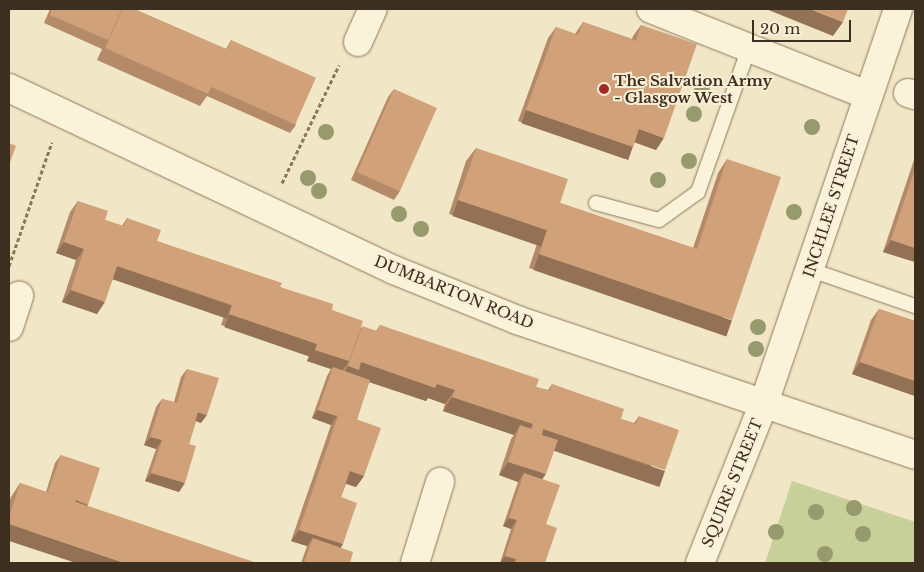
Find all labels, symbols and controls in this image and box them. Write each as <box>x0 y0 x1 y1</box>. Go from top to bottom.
scale bar <box>754 10 853 42</box>
text: 20 m <box>760 19 800 38</box>
place label: The Salvation Army - Glasgow West <box>614 71 773 106</box>
marker: The Salvation Army - Glasgow West <box>598 83 610 95</box>
street label: INCHLEE STREET <box>799 132 863 280</box>
street label: DUMBARTON ROAD <box>372 252 536 332</box>
street label: SQUIRE STREET <box>698 416 766 550</box>

